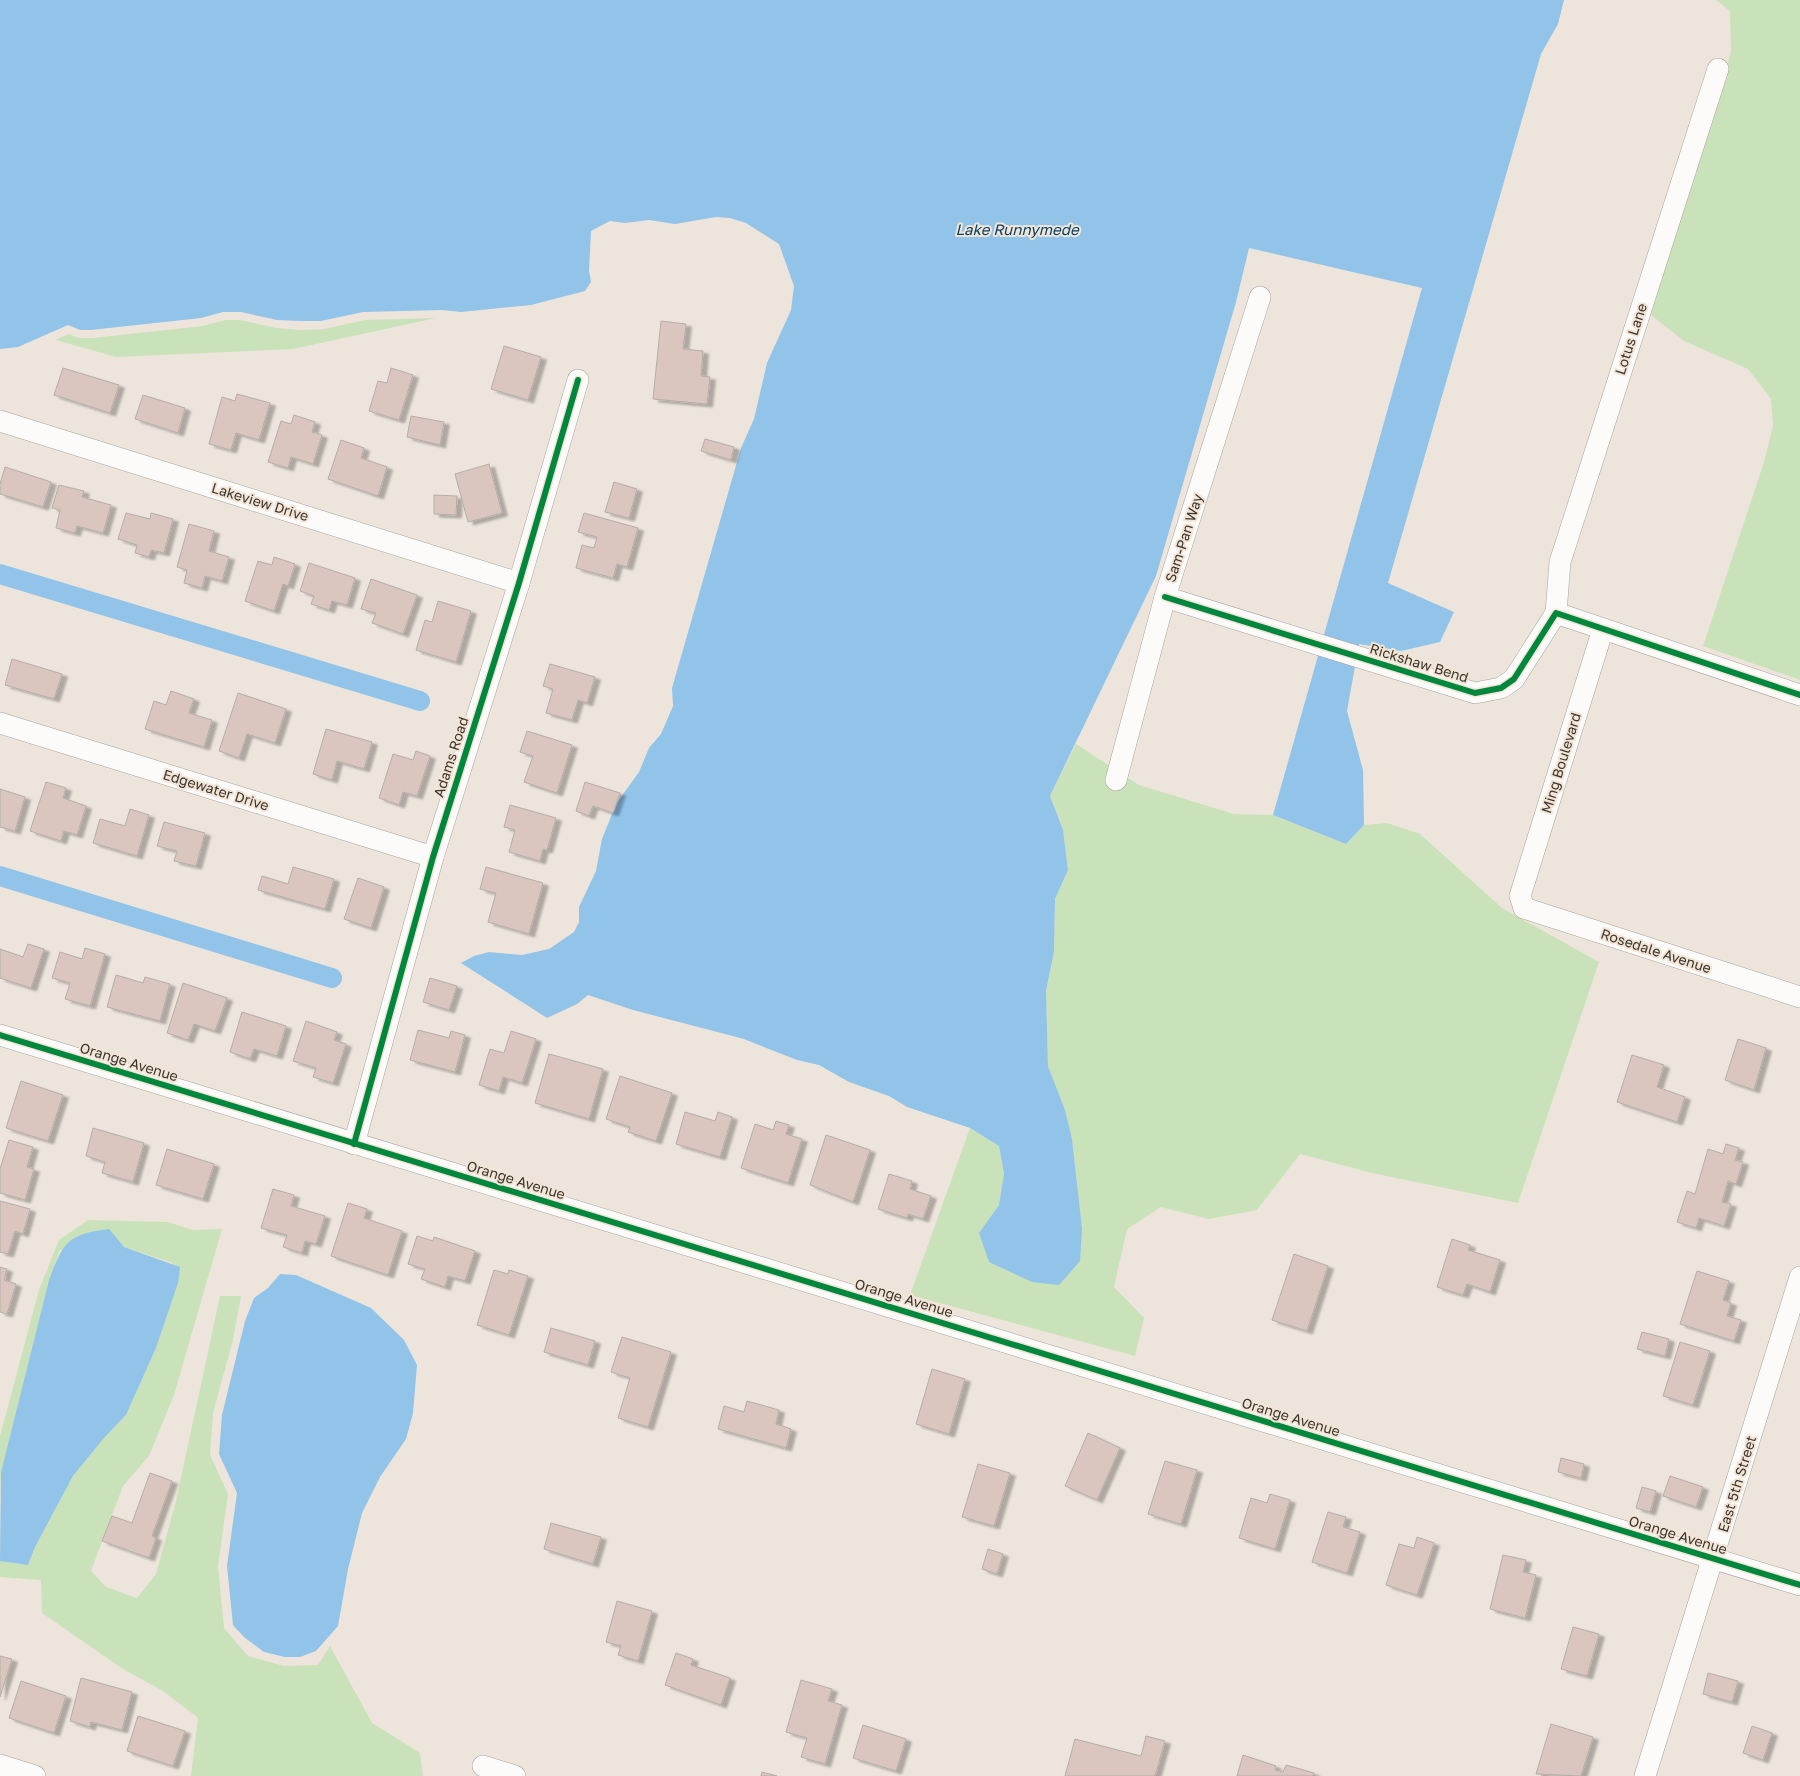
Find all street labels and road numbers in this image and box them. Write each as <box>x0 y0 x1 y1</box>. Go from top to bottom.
street label: Lotus Lane <box>1611 301 1650 377</box>
street label: Lakeview Drive <box>210 479 311 524</box>
street label: Sam-Pan Way <box>1161 491 1206 584</box>
street label: Rickshaw Bend <box>1368 639 1470 686</box>
street label: Ming Boulevard <box>1537 711 1584 815</box>
street label: Adams Road <box>430 715 471 799</box>
street label: Edgewater Drive <box>161 765 271 814</box>
street label: Rosedale Avenue <box>1599 925 1714 976</box>
street label: Orange Avenue <box>78 1039 180 1085</box>
street label: Orange Avenue <box>465 1157 567 1203</box>
street label: Orange Avenue <box>853 1275 955 1321</box>
street label: Orange Avenue <box>1240 1394 1342 1440</box>
street label: East 5th Street <box>1714 1434 1759 1534</box>
street label: Orange Avenue <box>1627 1512 1729 1558</box>

